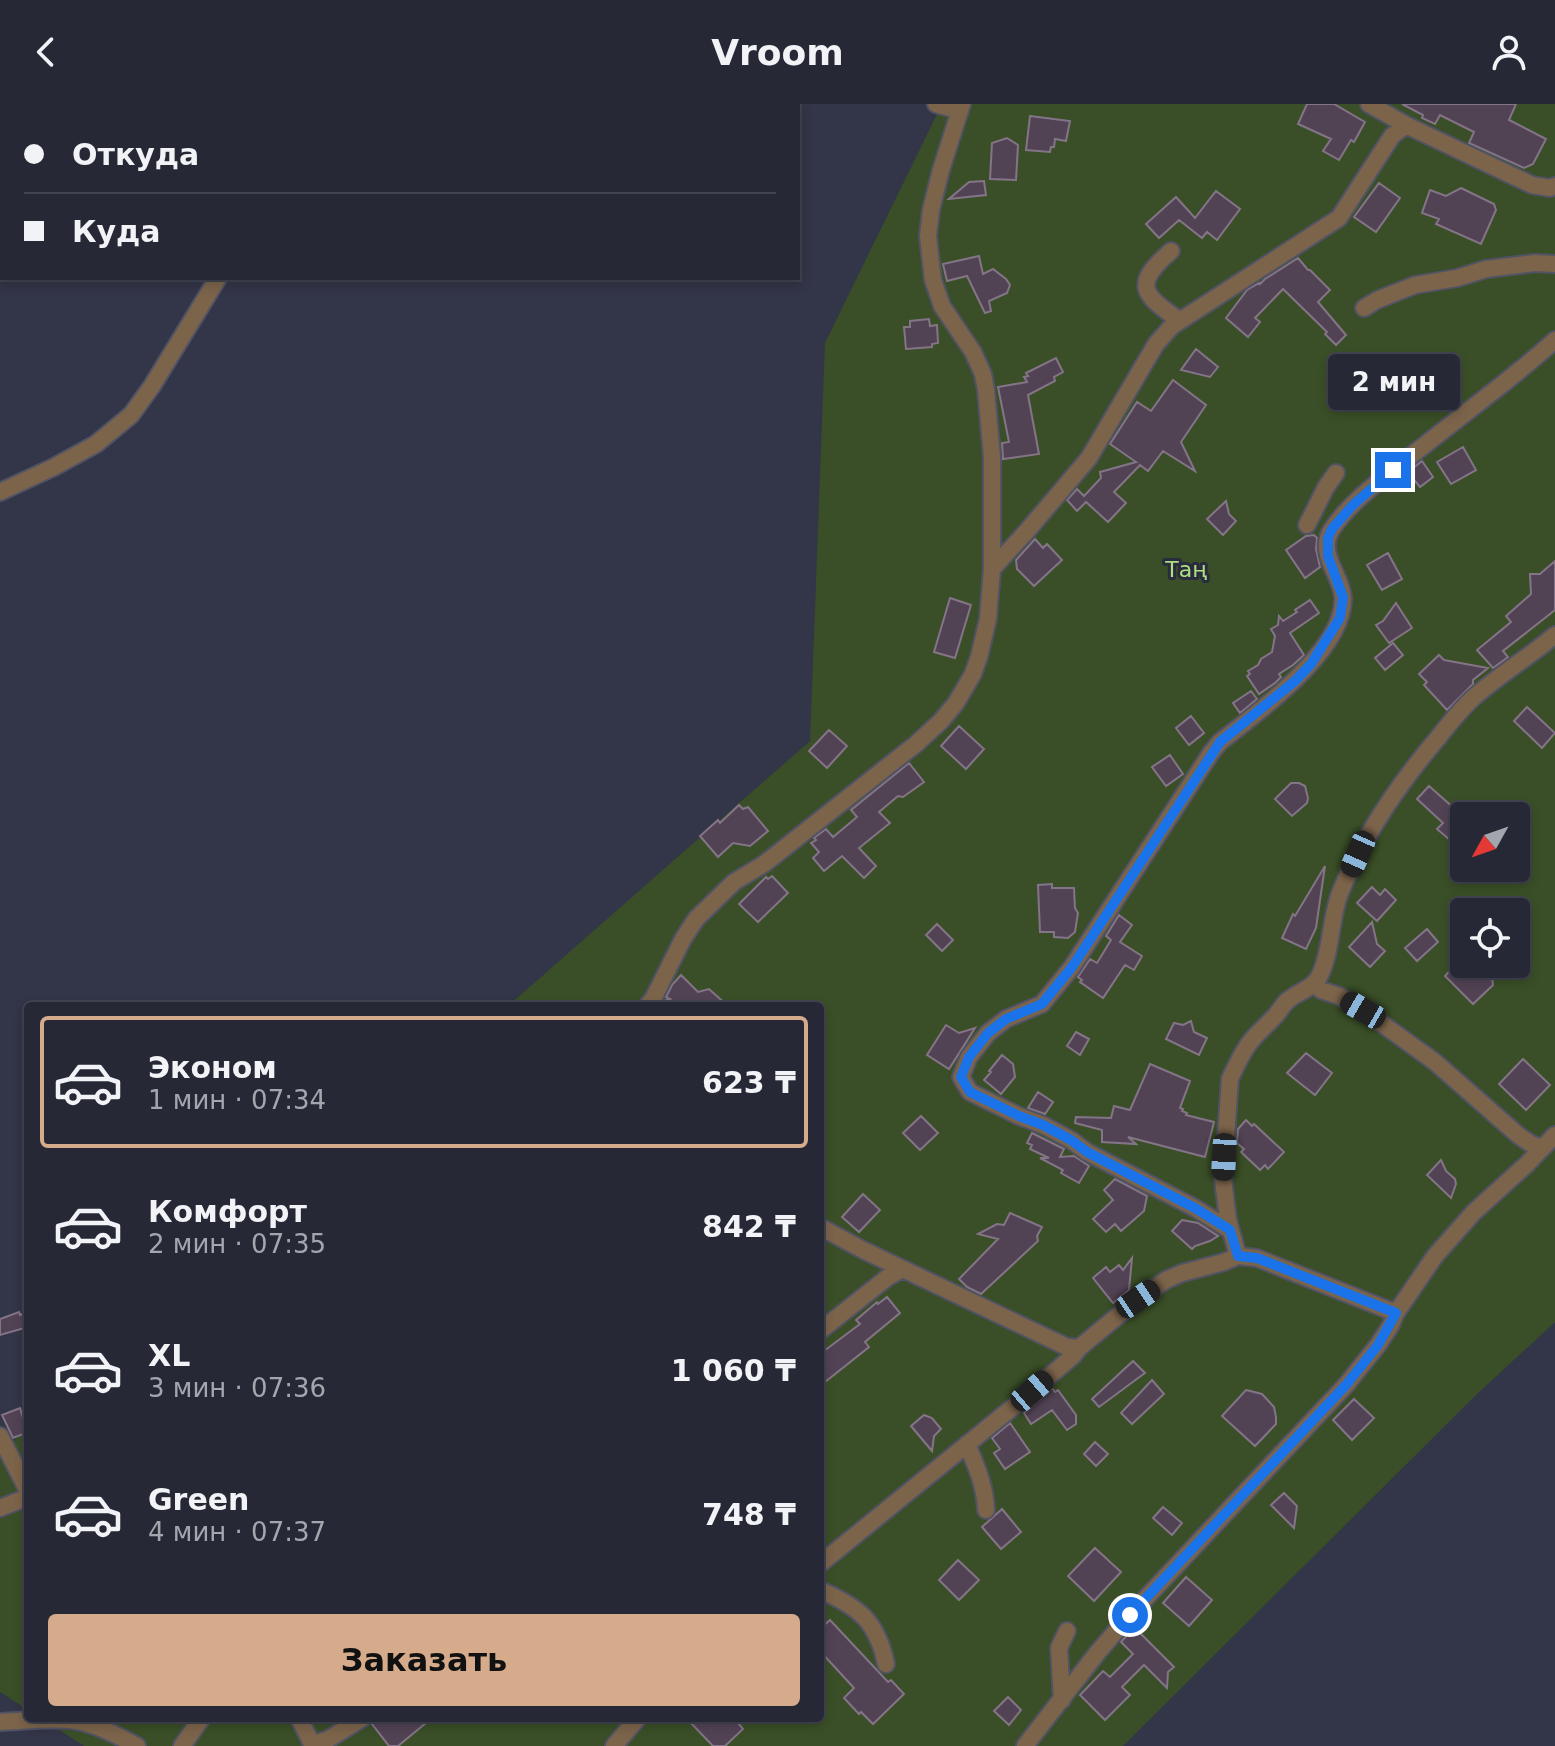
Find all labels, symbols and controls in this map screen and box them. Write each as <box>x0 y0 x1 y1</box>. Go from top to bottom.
icon: back <box>24 30 68 74</box>
icon: person <box>1487 30 1531 74</box>
text: Vroom <box>711 32 844 73</box>
text: Откуда <box>72 137 199 172</box>
text: Куда <box>72 214 161 249</box>
callout: 2 мин <box>1327 354 1459 410</box>
text: 2 мин <box>1352 367 1436 397</box>
route end <box>1375 452 1411 488</box>
park label: Таң <box>1164 557 1207 582</box>
north arrow <box>1450 802 1530 882</box>
map controls <box>1450 802 1530 978</box>
car <box>1337 827 1379 881</box>
button: locate <box>1450 898 1530 978</box>
car <box>1336 988 1390 1032</box>
icon: car <box>52 1046 124 1118</box>
text: Эконом <box>148 1050 277 1085</box>
text: 623 ₸ <box>702 1065 796 1100</box>
text: 1 мин · 07:34 <box>148 1085 326 1115</box>
car <box>1211 1132 1237 1182</box>
icon: car <box>52 1190 124 1262</box>
text: Комфорт <box>148 1194 307 1229</box>
text: 842 ₸ <box>702 1209 796 1244</box>
text: 2 мин · 07:35 <box>148 1229 326 1259</box>
car <box>1111 1276 1165 1322</box>
icon: car <box>52 1334 124 1406</box>
text: XL <box>148 1338 190 1373</box>
text: 1 060 ₸ <box>671 1353 796 1388</box>
car <box>1006 1366 1058 1416</box>
text: 3 мин · 07:36 <box>148 1373 326 1403</box>
icon: car <box>52 1478 124 1550</box>
text: Green <box>148 1482 249 1517</box>
text: 748 ₸ <box>702 1497 796 1532</box>
text: 4 мин · 07:37 <box>148 1517 326 1547</box>
route start <box>1112 1597 1148 1633</box>
button: Заказать <box>48 1614 800 1706</box>

